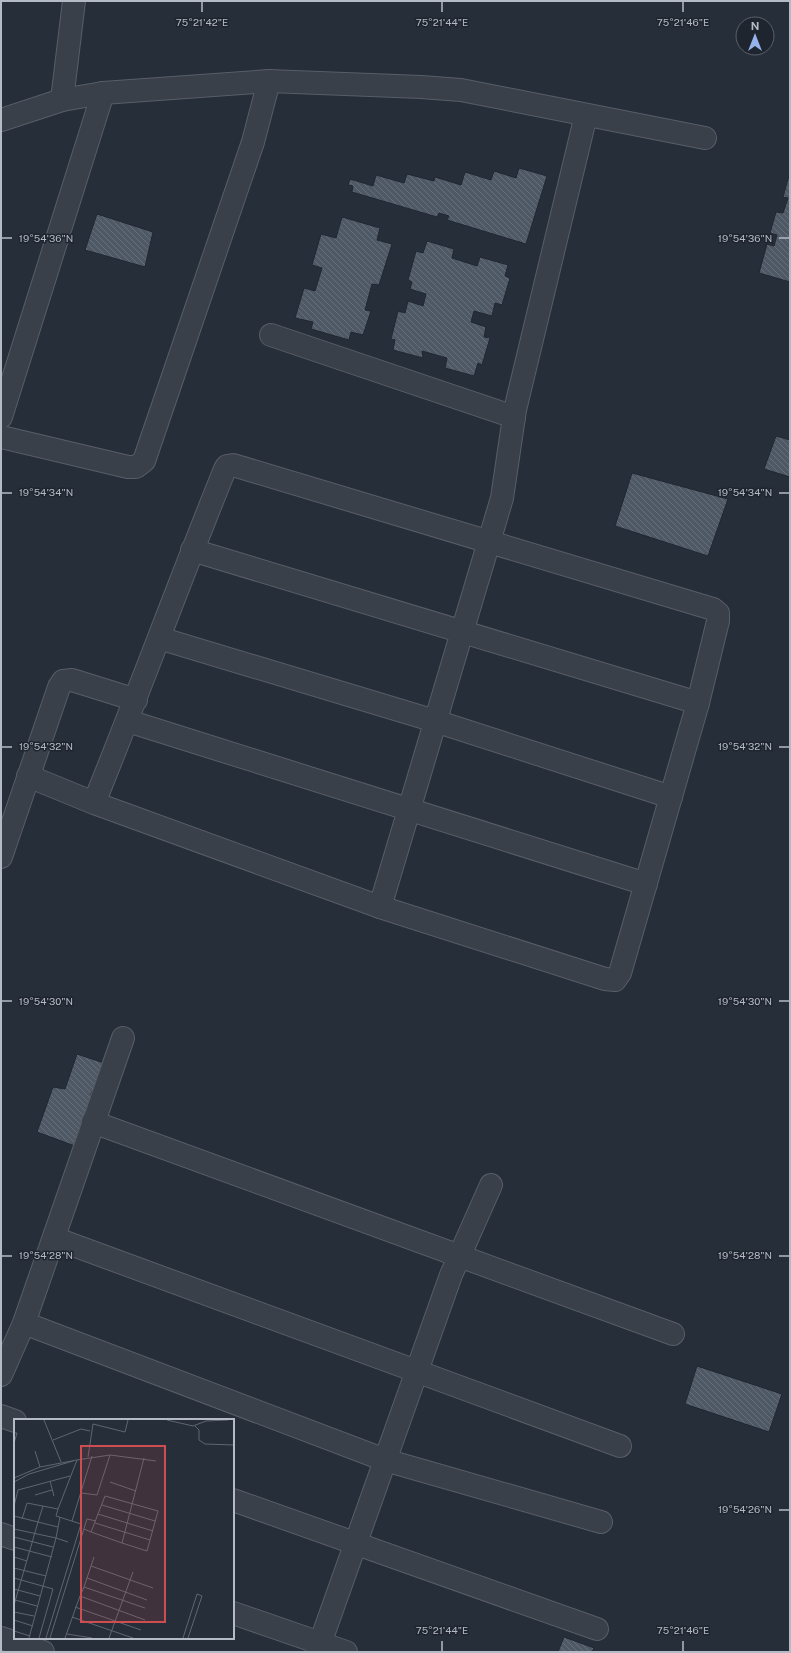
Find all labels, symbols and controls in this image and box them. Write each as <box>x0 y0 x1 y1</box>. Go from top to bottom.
text: 75°21'42"E <box>176 16 228 28</box>
text: 75°21'44"E <box>416 16 468 28</box>
text: 75°21'46"E <box>657 16 709 28</box>
north arrow <box>735 16 775 56</box>
text: N <box>751 20 759 32</box>
text: 19°54'36"N <box>19 232 73 244</box>
text: 19°54'36"N <box>718 232 772 244</box>
text: 19°54'34"N <box>19 486 73 498</box>
text: 19°54'34"N <box>718 486 772 498</box>
text: 19°54'32"N <box>19 740 73 752</box>
text: 19°54'32"N <box>718 740 772 752</box>
text: 19°54'30"N <box>19 995 73 1007</box>
text: 19°54'30"N <box>718 995 772 1007</box>
text: 19°54'28"N <box>19 1249 73 1261</box>
text: 19°54'28"N <box>718 1249 772 1261</box>
inset map <box>14 1419 234 1639</box>
text: 19°54'26"N <box>718 1503 772 1515</box>
text: 75°21'44"E <box>416 1624 468 1636</box>
text: 75°21'46"E <box>657 1624 709 1636</box>

